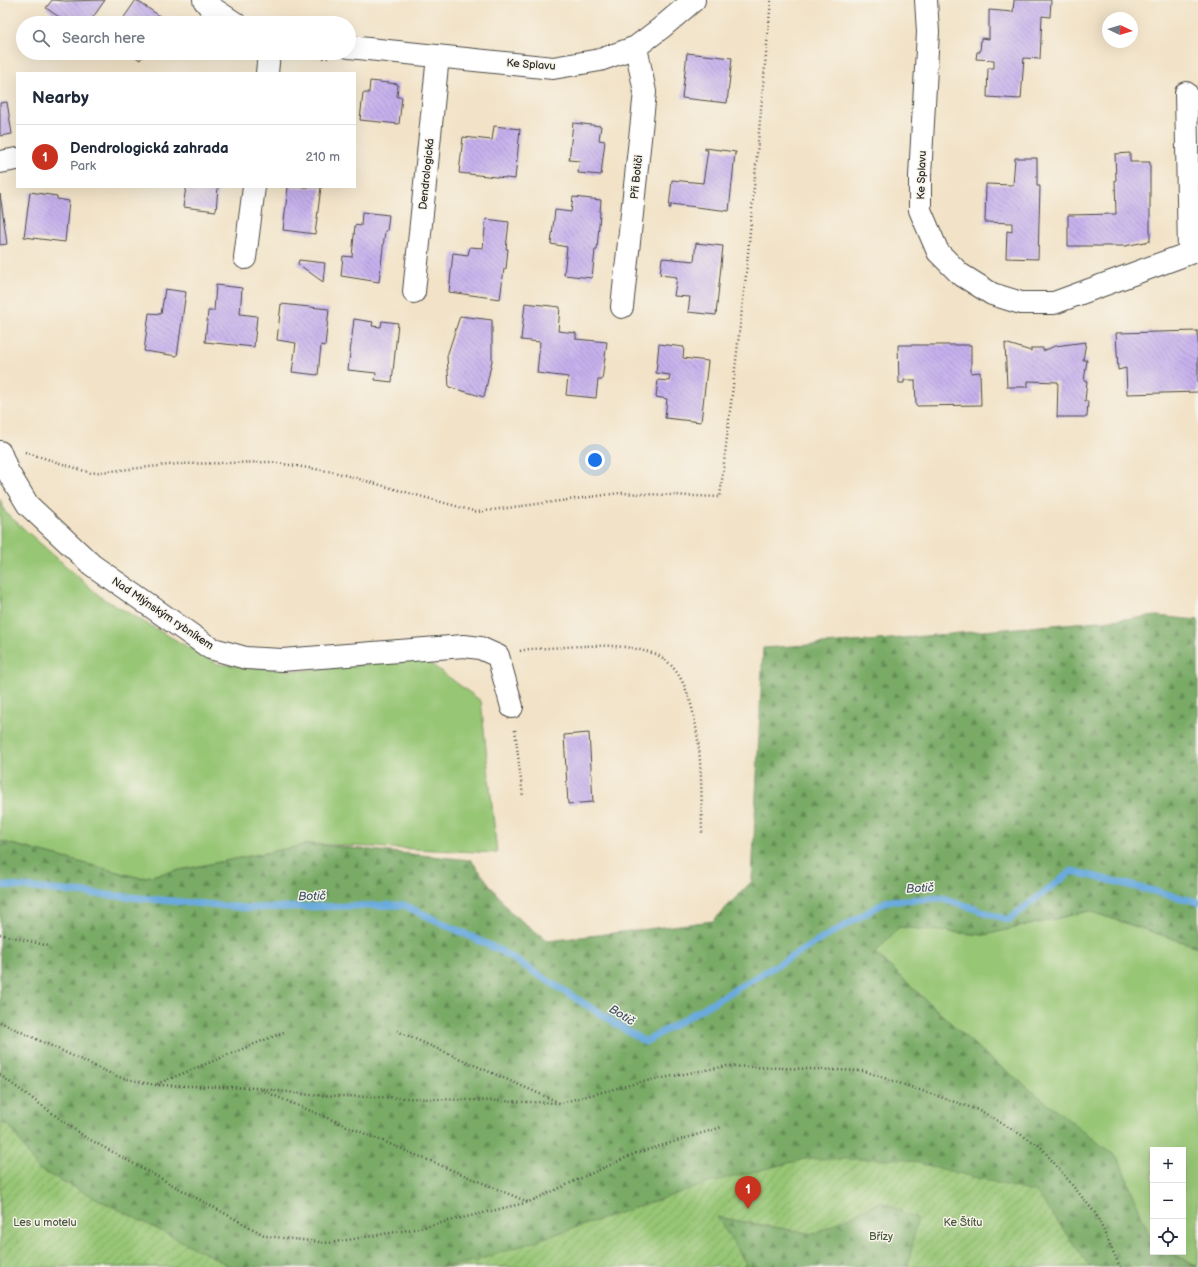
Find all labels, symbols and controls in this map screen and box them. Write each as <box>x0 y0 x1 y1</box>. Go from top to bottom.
north arrow <box>1102 12 1138 48</box>
search box <box>16 16 356 60</box>
icon: search <box>30 27 52 49</box>
text: Search here <box>62 29 145 48</box>
street label: Ke Splavu <box>506 56 556 73</box>
text: Nearby <box>32 88 89 108</box>
street label: Dendrologická <box>416 138 437 210</box>
text: Dendrologická zahrada <box>70 139 229 158</box>
text: 1 <box>42 149 48 165</box>
text: 210 m <box>306 149 340 165</box>
street label: Ke Splavu <box>914 150 929 200</box>
street label: Při Botiči <box>628 154 645 200</box>
text: Park <box>70 158 96 174</box>
your location <box>585 450 605 470</box>
street label: Nad Mlýnským rybníkem <box>109 574 216 652</box>
water label: Botič <box>906 880 935 897</box>
water label: Botič <box>298 889 327 904</box>
water label: Botič <box>606 1002 638 1029</box>
map controls <box>1150 1147 1186 1255</box>
button: + <box>1150 1147 1186 1183</box>
pin: 1 <box>735 1176 761 1209</box>
button: − <box>1150 1183 1186 1219</box>
park label: Ke Štítu <box>943 1215 983 1229</box>
park label: Les u motelu <box>13 1216 77 1229</box>
button: locate <box>1150 1219 1186 1255</box>
park label: Břízy <box>869 1230 893 1243</box>

